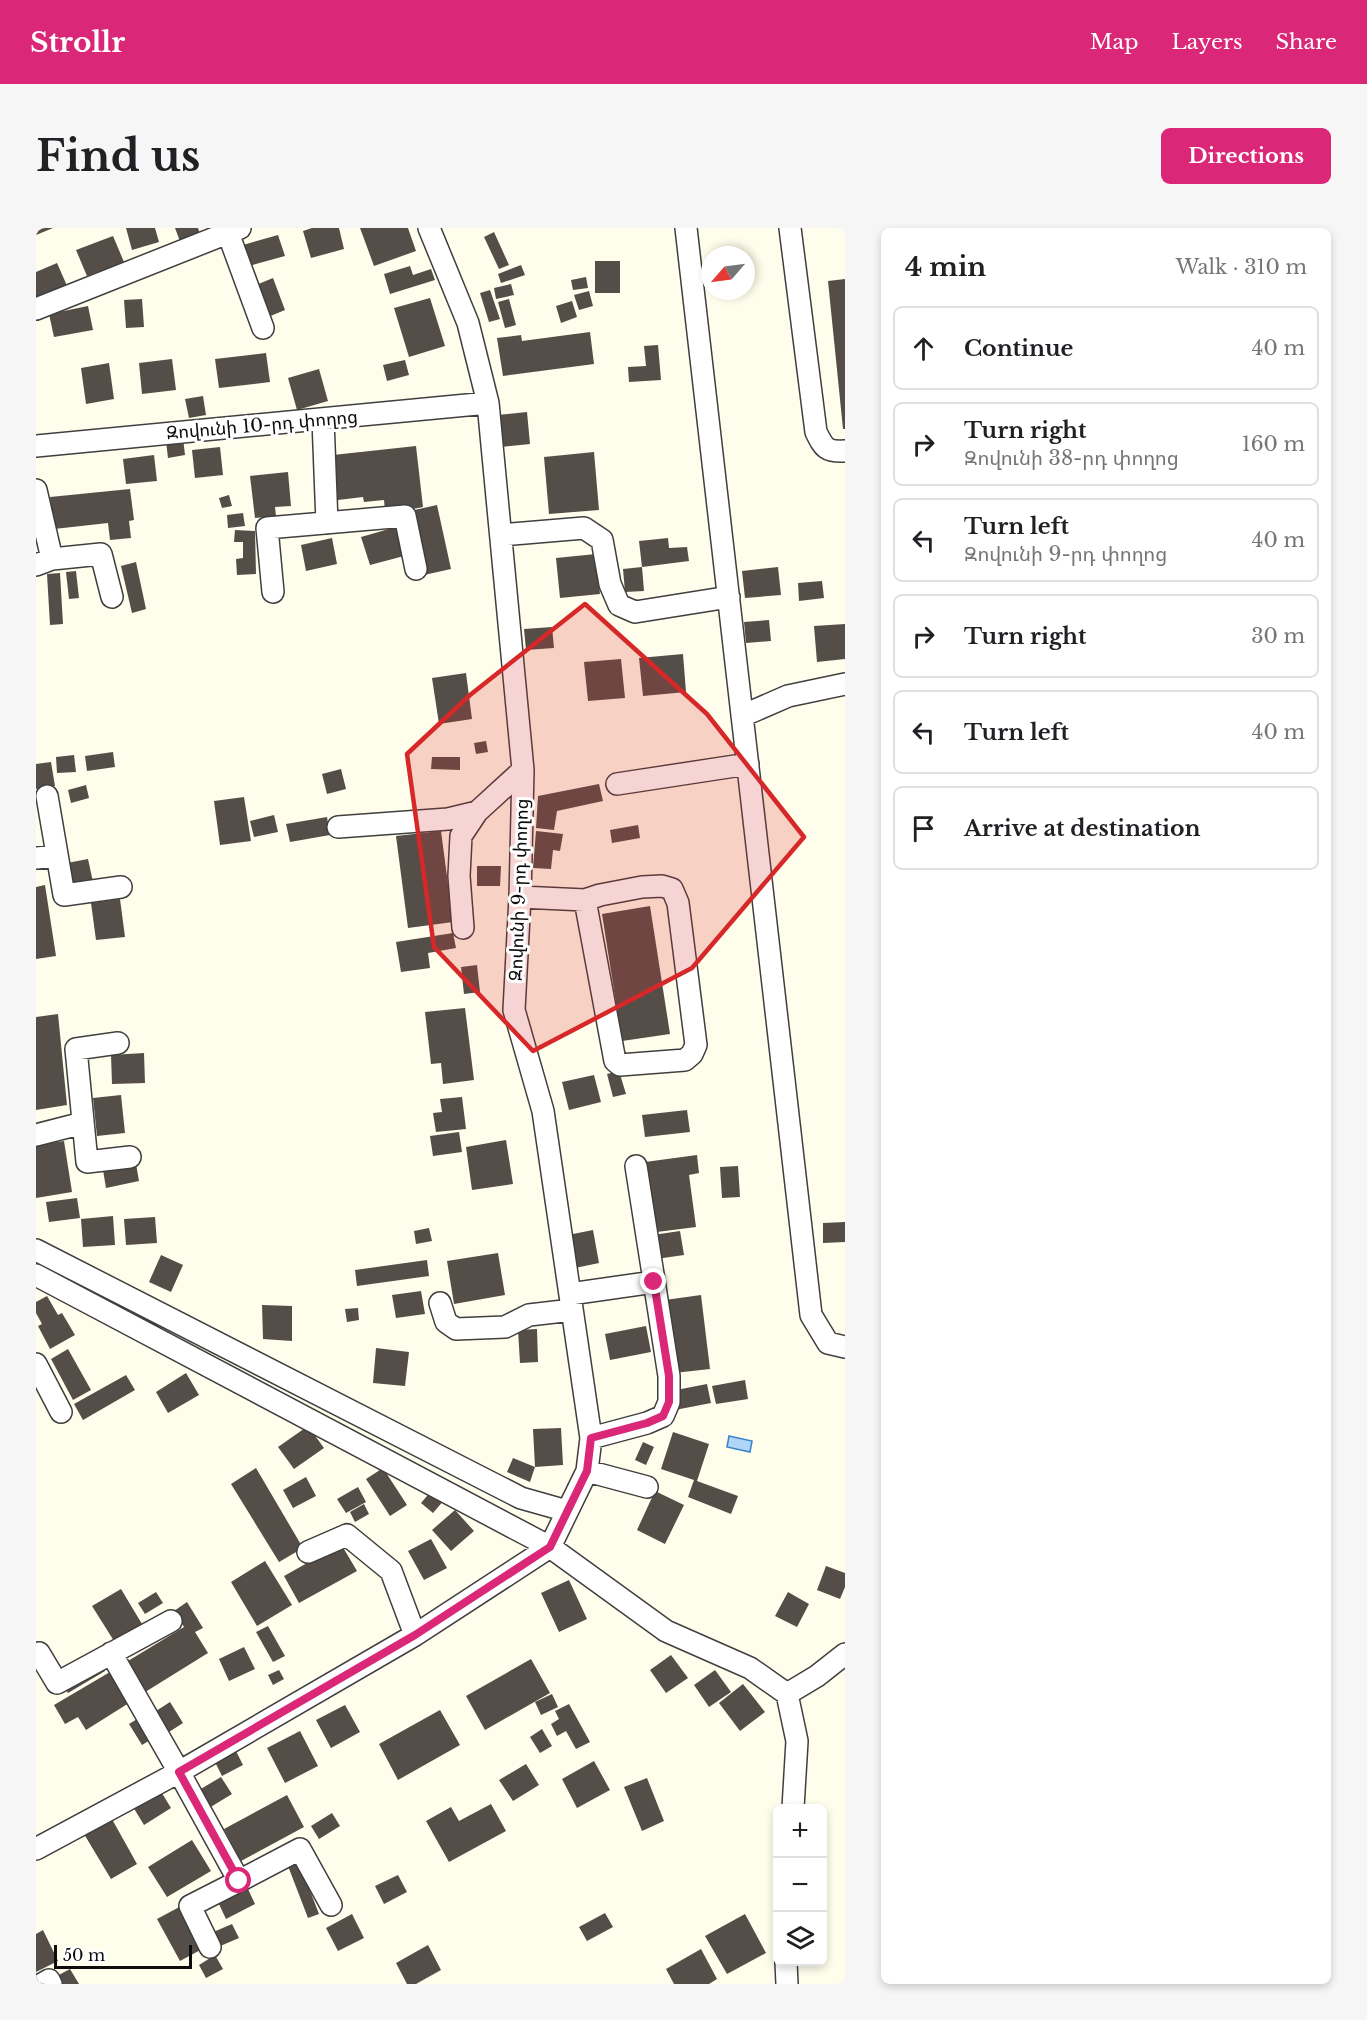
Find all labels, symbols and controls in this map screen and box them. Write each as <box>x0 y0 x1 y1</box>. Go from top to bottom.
text: Strollr <box>30 25 125 60</box>
text: Map <box>1090 29 1139 55</box>
text: Layers <box>1172 29 1243 55</box>
text: Share <box>1276 29 1337 55</box>
button: Directions <box>1161 128 1331 184</box>
text: Find us <box>36 130 200 182</box>
north arrow <box>701 246 755 300</box>
text: 4 min <box>905 251 986 283</box>
text: Walk · 310 m <box>1176 255 1307 279</box>
icon: ahead <box>907 332 940 365</box>
text: Continue <box>964 335 1073 362</box>
text: 40 m <box>1252 336 1305 360</box>
street label: Զովունի 10-րդ փողոց <box>165 406 359 444</box>
text: Turn right <box>964 417 1086 444</box>
icon: right <box>907 428 940 461</box>
text: 160 m <box>1242 432 1305 456</box>
text: Զովունի 38-րդ փողոց <box>964 446 1179 470</box>
text: Turn left <box>964 513 1069 540</box>
icon: left <box>907 524 940 557</box>
text: 40 m <box>1252 528 1305 552</box>
text: Զովունի 9-րդ փողոց <box>964 542 1167 566</box>
icon: right <box>907 620 940 653</box>
text: Turn right <box>964 623 1086 650</box>
text: 30 m <box>1251 624 1305 648</box>
icon: left <box>907 716 940 749</box>
text: Turn left <box>964 719 1069 746</box>
text: 40 m <box>1252 720 1305 744</box>
street label: Զովունի 9-րդ փողոց <box>505 798 533 982</box>
icon: arrive <box>907 812 940 845</box>
text: Arrive at destination <box>964 815 1201 842</box>
route end <box>640 1268 666 1294</box>
map controls <box>773 1804 827 1966</box>
button: + <box>773 1804 827 1858</box>
button: − <box>773 1858 827 1912</box>
route start <box>225 1867 251 1893</box>
button: layers <box>773 1912 827 1966</box>
scale bar <box>54 1942 192 1970</box>
text: 50 m <box>63 1945 105 1965</box>

